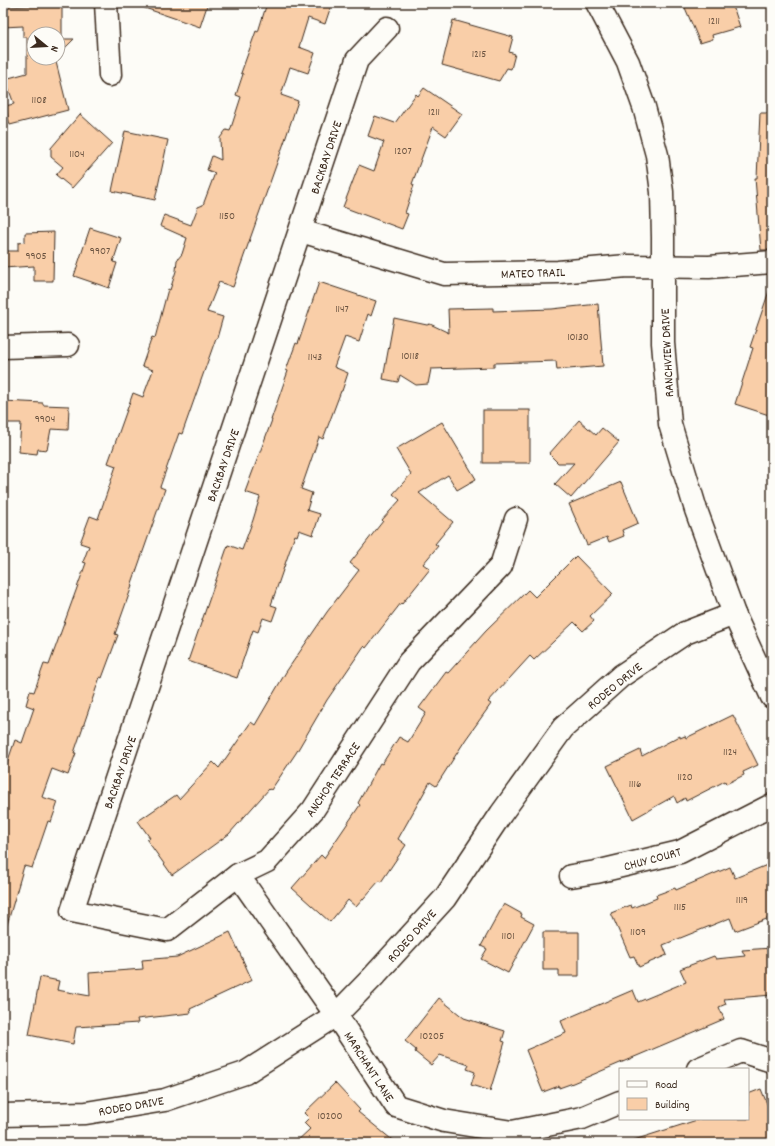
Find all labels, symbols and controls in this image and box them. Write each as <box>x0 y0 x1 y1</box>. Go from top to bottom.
house number: 1211 <box>708 14 720 30</box>
north arrow <box>26 26 66 66</box>
text: N <box>45 43 62 54</box>
house number: 1215 <box>472 47 486 63</box>
house number: 1108 <box>31 93 47 109</box>
house number: 1211 <box>428 105 440 121</box>
street label: BACKBAY DRIVE <box>307 119 348 197</box>
house number: 1207 <box>394 144 412 160</box>
house number: 1104 <box>69 147 85 163</box>
house number: 1150 <box>219 209 235 225</box>
house number: 9907 <box>90 244 110 260</box>
house number: 9905 <box>25 249 47 265</box>
street label: MATEO TRAIL <box>501 264 566 285</box>
house number: 1147 <box>335 302 349 318</box>
street label: RANCHVIEW DRIVE <box>657 308 680 398</box>
house number: 10130 <box>567 330 589 346</box>
house number: 10118 <box>401 349 419 365</box>
house number: 1143 <box>308 350 322 366</box>
house number: 9904 <box>35 412 55 428</box>
street label: BACKBAY DRIVE <box>203 427 246 505</box>
street label: RODEO DRIVE <box>584 659 647 715</box>
street label: BACKBAY DRIVE <box>100 734 143 812</box>
street label: ANCHOR TERRACE <box>302 739 366 822</box>
house number: 1124 <box>723 745 737 761</box>
house number: 1120 <box>677 770 693 786</box>
house number: 1116 <box>629 777 641 793</box>
street label: CHUY COURT <box>622 844 683 877</box>
house number: 1119 <box>736 893 748 909</box>
house number: 1115 <box>674 900 686 916</box>
street label: RODEO DRIVE <box>384 906 442 968</box>
house number: 1109 <box>630 925 646 941</box>
house number: 1101 <box>501 929 515 945</box>
street label: MARCHANT LANE <box>338 1028 398 1106</box>
house number: 10205 <box>420 1029 444 1045</box>
legend <box>619 1068 749 1120</box>
text: Road <box>655 1077 677 1094</box>
street label: RODEO DRIVE <box>97 1092 166 1123</box>
text: Building <box>655 1097 690 1114</box>
house number: 10200 <box>317 1109 343 1125</box>

